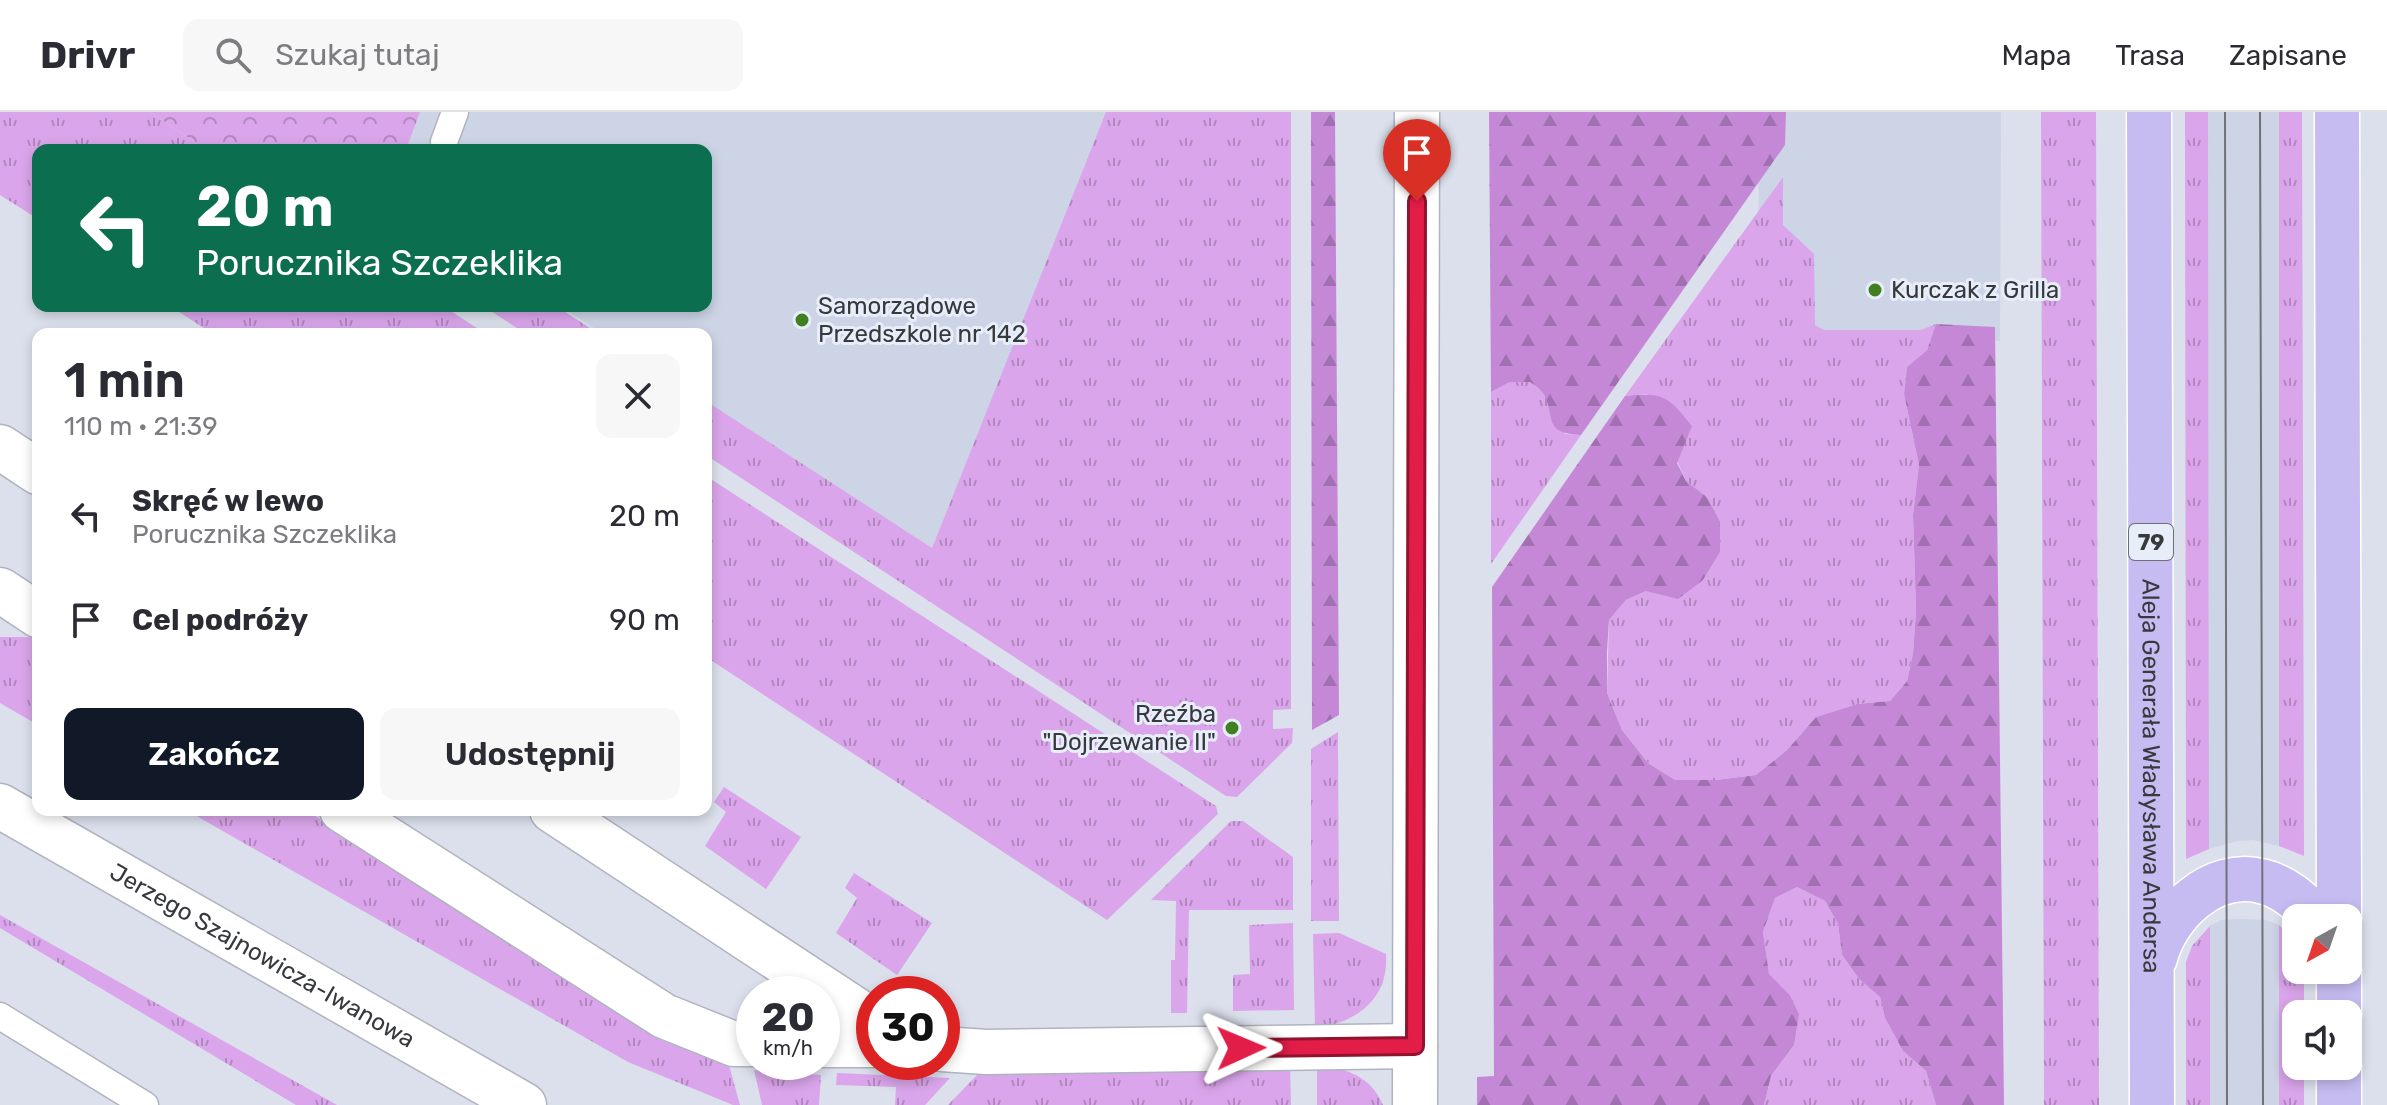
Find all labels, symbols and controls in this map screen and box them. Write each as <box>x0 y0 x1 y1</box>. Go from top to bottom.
search box <box>183 19 743 91</box>
text: Drivr <box>40 32 135 78</box>
icon: search <box>211 33 255 77</box>
text: Szukaj tutaj <box>275 37 440 73</box>
text: Mapa <box>2002 39 2071 72</box>
text: Trasa <box>2115 39 2185 72</box>
text: Zapisane <box>2229 39 2347 72</box>
pin <box>1383 119 1451 201</box>
icon: arrive <box>1395 131 1439 175</box>
text: 20 m <box>196 174 334 240</box>
icon: left <box>64 176 168 280</box>
text: Porucznika Szczeklika <box>196 241 563 284</box>
place label: Kurczak z Grilla <box>1891 276 2059 304</box>
marker: Kurczak z Grilla <box>1866 281 1884 299</box>
place label: Samorządowe Przedszkole nr 142 <box>818 292 1026 348</box>
marker: Samorządowe Przedszkole nr 142 <box>793 311 811 329</box>
text: 1 min <box>64 352 185 409</box>
button: close <box>596 354 680 438</box>
text: 110 m · 21:39 <box>64 411 218 442</box>
text: Skręć w lewo <box>132 483 324 519</box>
icon: left <box>64 494 108 538</box>
text: 20 m <box>609 498 680 534</box>
text: Porucznika Szczeklika <box>132 519 397 550</box>
road number: 79 <box>2129 524 2173 560</box>
street label: Aleja Generała Władysława Andersa <box>2136 579 2166 973</box>
icon: arrive <box>64 598 108 642</box>
text: Cel podróży <box>132 602 308 638</box>
text: 90 m <box>609 602 680 638</box>
place label: Rzeźba "Dojrzewanie II" <box>1042 700 1216 756</box>
button: Zakończ <box>64 708 364 800</box>
button: Udostępnij <box>380 708 680 800</box>
marker: Rzeźba "Dojrzewanie II" <box>1223 719 1241 737</box>
street label: Jerzego Szajnowicza-Iwanowa <box>105 858 420 1054</box>
north arrow <box>2282 904 2362 984</box>
map controls <box>2282 904 2362 1080</box>
speed limit sign: 30 <box>856 976 960 1080</box>
text: 20 <box>761 994 815 1041</box>
button: sound <box>2282 1000 2362 1080</box>
position arrow <box>1199 1006 1283 1090</box>
text: km/h <box>763 1036 813 1060</box>

